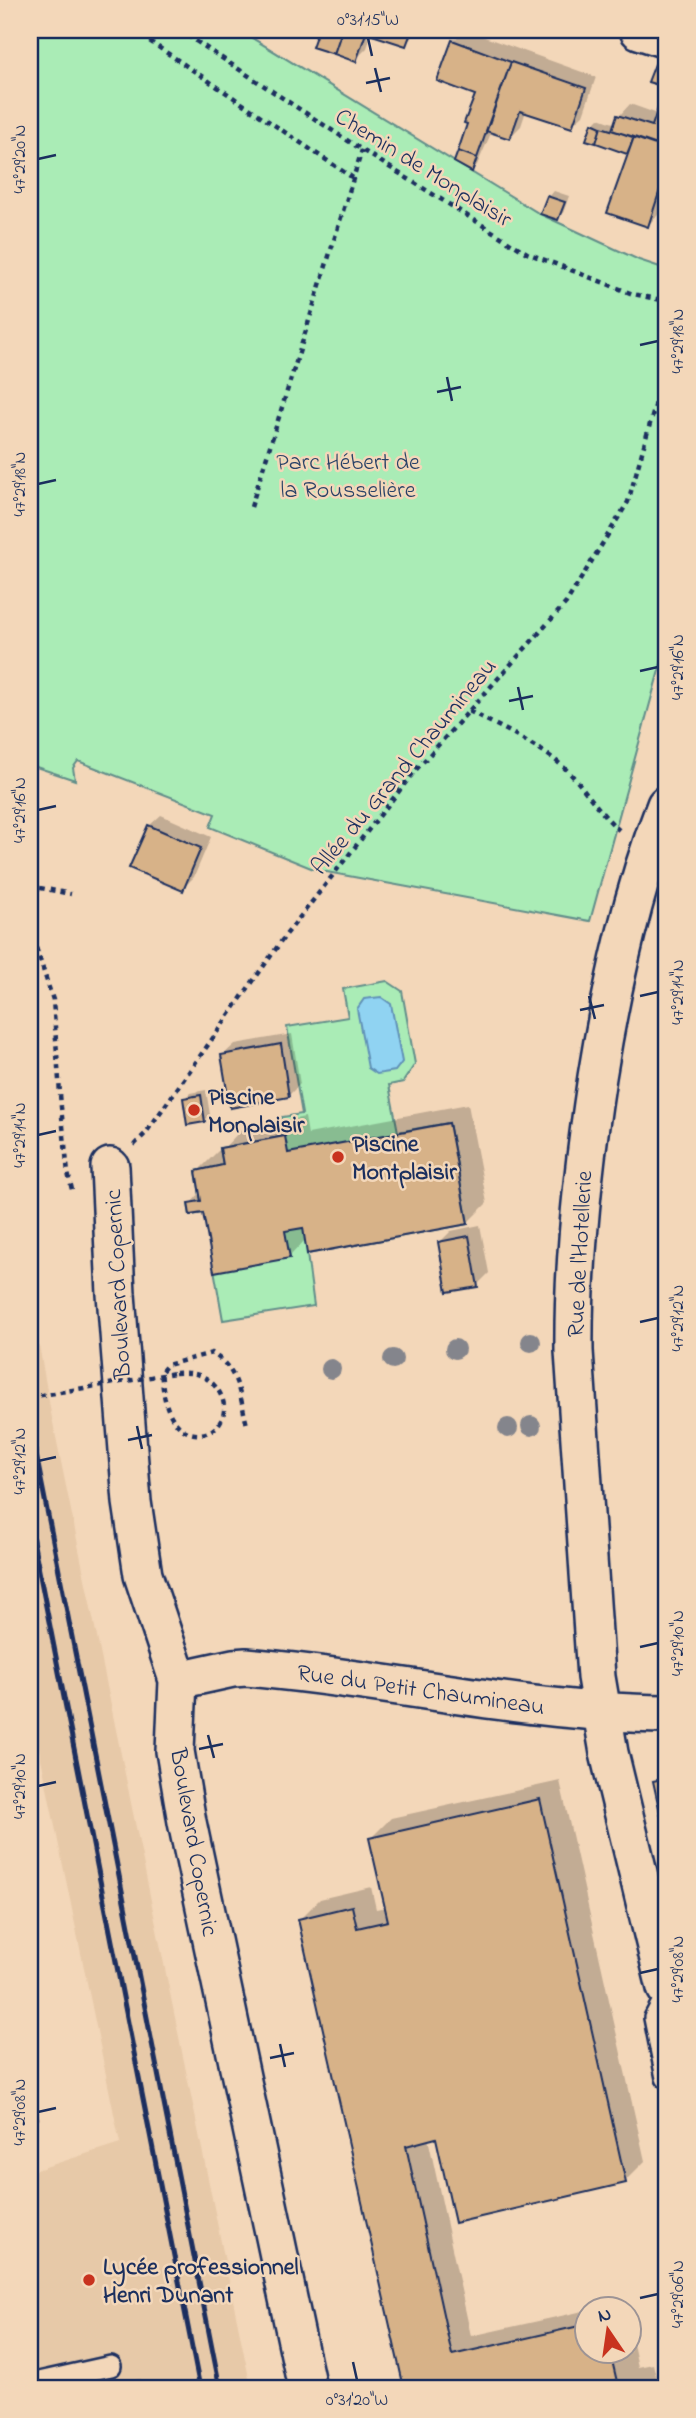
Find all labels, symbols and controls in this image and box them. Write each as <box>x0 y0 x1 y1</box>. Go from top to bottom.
text: 0°31'15"W <box>337 8 399 34</box>
street label: Chemin de Monplaisir <box>327 101 518 238</box>
text: 47°29'20"N <box>8 125 34 194</box>
text: 47°29'18"N <box>666 309 692 373</box>
park label: Parc Hébert de la Rousselière <box>276 446 420 509</box>
text: 47°29'18"N <box>8 452 34 516</box>
text: 47°29'16"N <box>666 634 692 700</box>
street label: Allée du Grand Chaumineau <box>304 652 506 884</box>
text: 47°29'16"N <box>8 777 34 843</box>
text: 47°29'14"N <box>666 959 692 1025</box>
place label: Piscine Monplaisir <box>208 1081 305 1144</box>
text: 47°29'14"N <box>8 1102 34 1168</box>
marker: Piscine Monplaisir <box>186 1102 202 1118</box>
place label: Piscine Montplaisir <box>352 1128 457 1191</box>
marker: Piscine Montplaisir <box>330 1149 346 1165</box>
street label: Rue de l'Hotellerie <box>560 1170 603 1338</box>
street label: Boulevard Copernic <box>97 1188 142 1381</box>
text: 47°29'12"N <box>666 1285 692 1351</box>
text: 47°29'12"N <box>8 1428 34 1494</box>
text: 47°29'10"N <box>666 1610 692 1676</box>
street label: Rue du Petit Chaumineau <box>295 1657 547 1726</box>
street label: Boulevard Copernic <box>159 1745 226 1939</box>
text: 47°29'10"N <box>8 1753 34 1819</box>
text: 47°29'08"N <box>666 1936 692 2002</box>
text: 47°29'08"N <box>8 2079 34 2145</box>
place label: Lycée professionnel Henri Dunant <box>103 2251 299 2314</box>
text: 47°29'06"N <box>666 2260 692 2328</box>
marker: Lycée professionnel Henri Dunant <box>81 2272 97 2288</box>
north arrow <box>574 2296 644 2366</box>
text: N <box>595 2301 614 2330</box>
text: 0°31'20"W <box>326 2388 388 2414</box>

